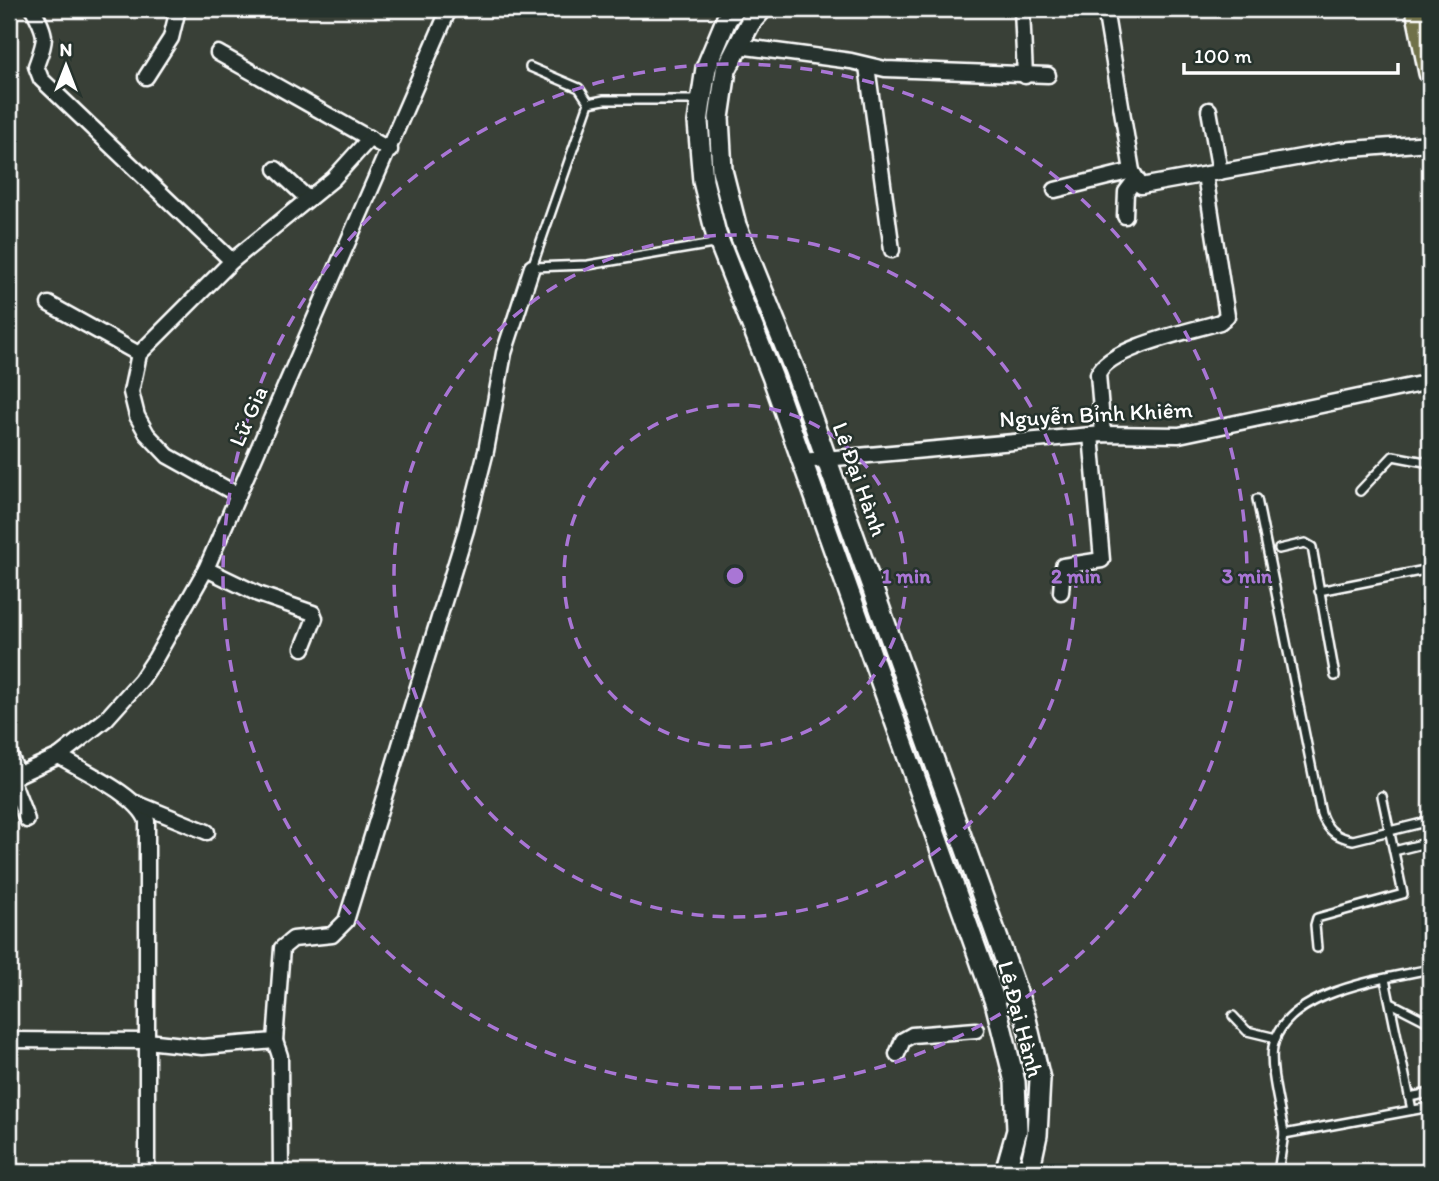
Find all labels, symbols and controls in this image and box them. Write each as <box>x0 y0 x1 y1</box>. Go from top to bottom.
north arrow <box>32 32 102 102</box>
scale bar <box>1184 32 1397 76</box>
text: N <box>60 38 72 61</box>
text: 100 m <box>1194 43 1252 68</box>
street label: Lữ Gia <box>222 381 274 451</box>
street label: Nguyễn Bỉnh Khiêm <box>999 395 1193 433</box>
street label: Lê Đại Hành <box>826 418 894 540</box>
text: 1 min <box>882 563 931 588</box>
text: 2 min <box>1051 563 1102 588</box>
text: 3 min <box>1222 563 1273 588</box>
centre of rings <box>723 564 747 588</box>
street label: Lê Đại Hành <box>992 958 1050 1080</box>

